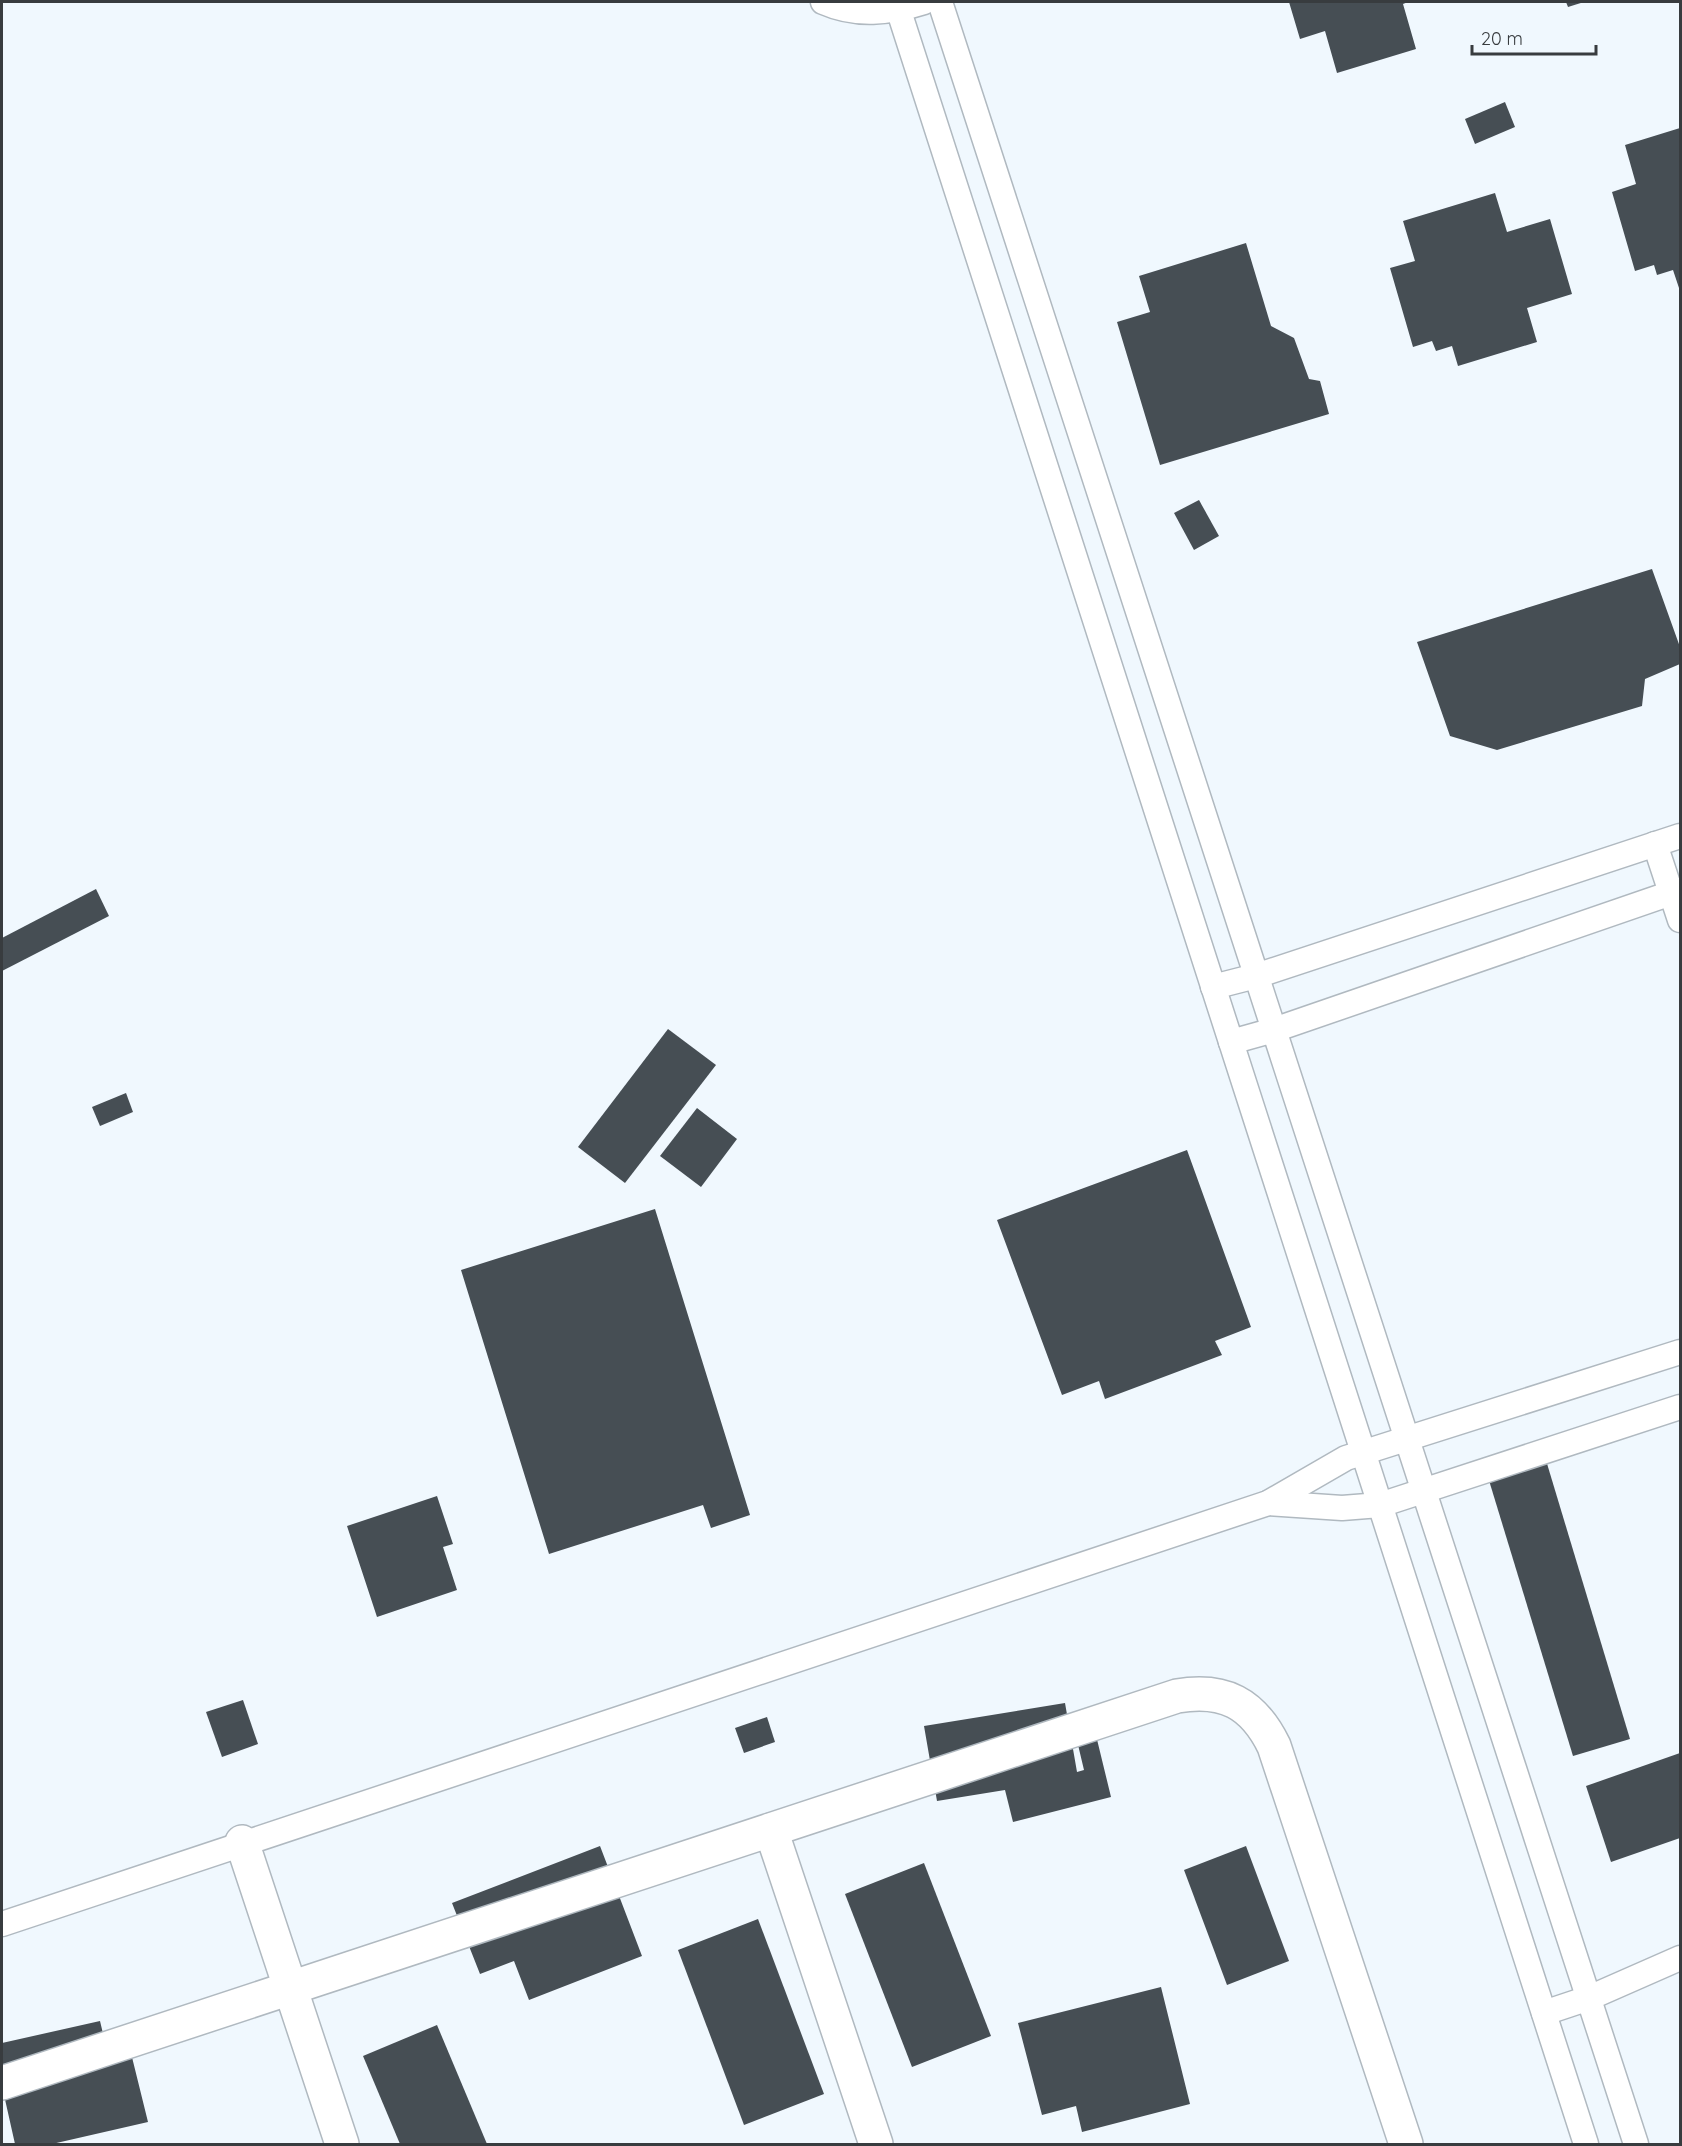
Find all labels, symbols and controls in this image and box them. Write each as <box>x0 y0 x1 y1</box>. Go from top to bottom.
scale bar <box>1472 18 1596 56</box>
text: 20 m <box>1481 27 1523 50</box>

